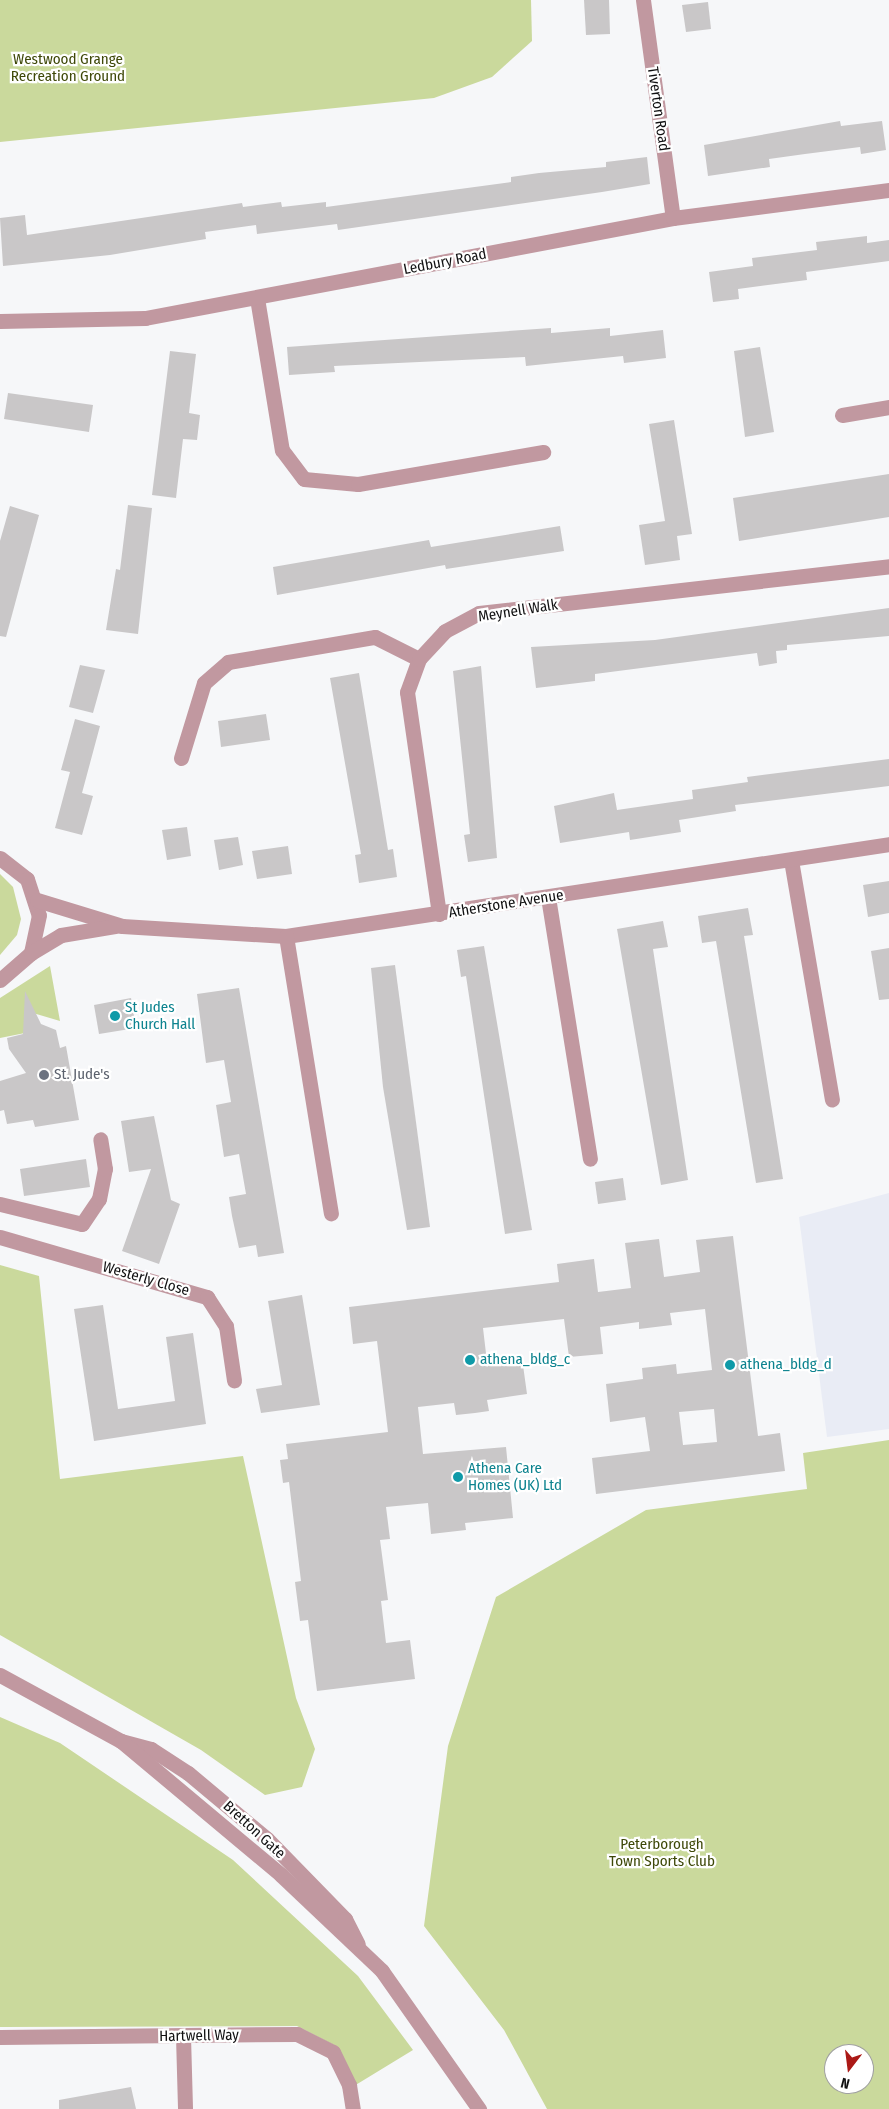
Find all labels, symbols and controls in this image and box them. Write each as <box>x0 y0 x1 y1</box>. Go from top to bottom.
park label: Westwood Grange Recreation Ground <box>11 50 125 85</box>
street label: Tiverton Road <box>643 66 673 152</box>
street label: Ledbury Road <box>402 245 488 279</box>
street label: Meynell Walk <box>477 596 559 626</box>
street label: Atherstone Avenue <box>447 886 565 922</box>
place label: St Judes Church Hall <box>125 998 195 1033</box>
marker: St Judes Church Hall <box>109 1010 121 1022</box>
place label: St. Jude's <box>54 1066 110 1084</box>
marker: St. Jude's <box>38 1069 50 1081</box>
street label: Westerly Close <box>101 1258 191 1300</box>
place label: athena_bldg_c <box>480 1351 570 1369</box>
marker: athena_bldg_c <box>464 1354 476 1366</box>
place label: athena_bldg_d <box>740 1356 832 1374</box>
marker: athena_bldg_d <box>724 1359 736 1371</box>
place label: Athena Care Homes (UK) Ltd <box>468 1459 562 1494</box>
marker: Athena Care Homes (UK) Ltd <box>452 1471 464 1483</box>
street label: Bretton Gate <box>219 1797 289 1863</box>
park label: Peterborough Town Sports Club <box>609 1835 715 1870</box>
street label: Hartwell Way <box>159 2026 239 2046</box>
north arrow <box>824 2044 874 2094</box>
text: N <box>839 2074 852 2092</box>

